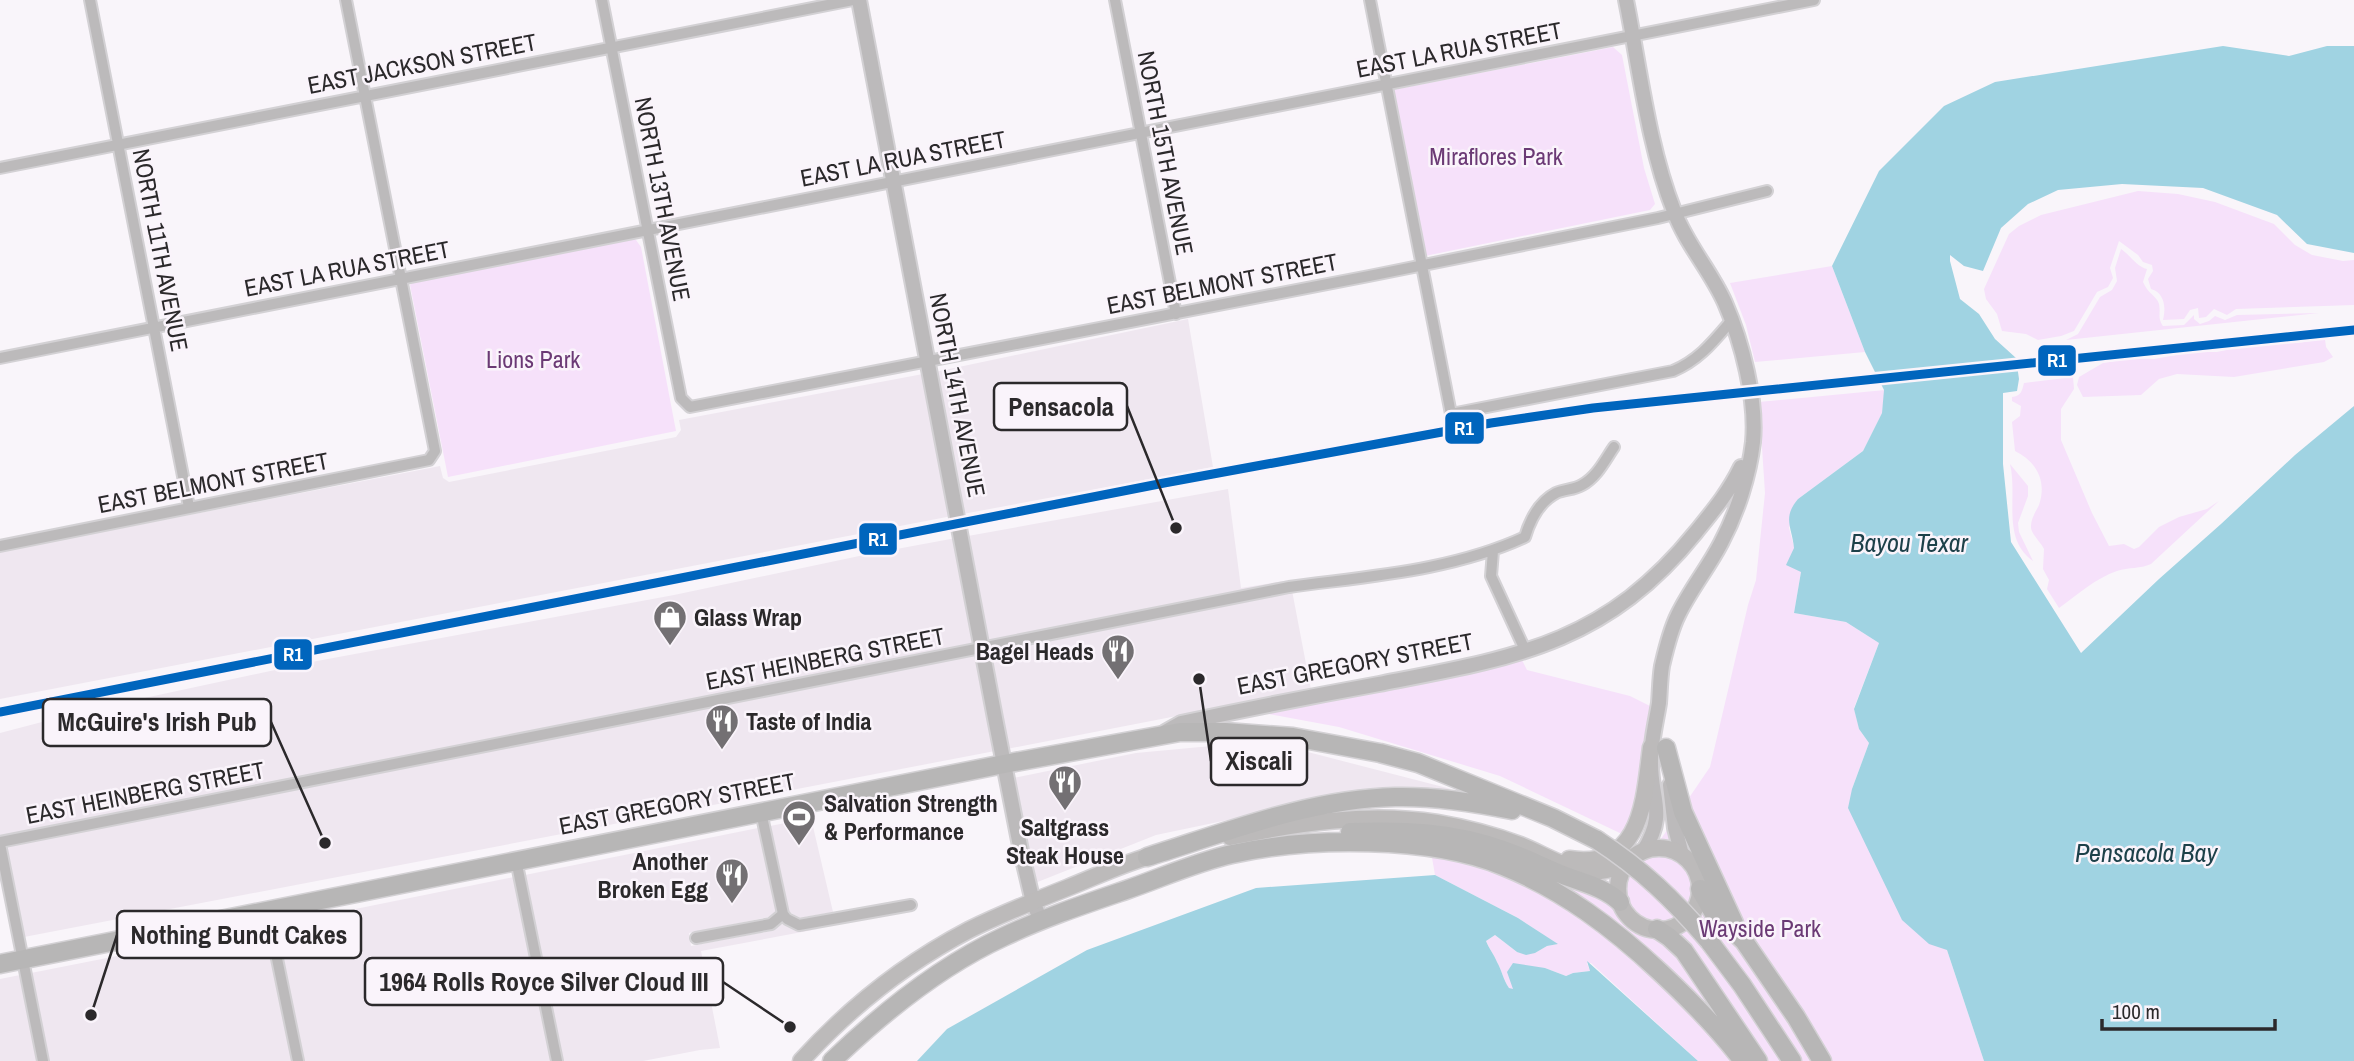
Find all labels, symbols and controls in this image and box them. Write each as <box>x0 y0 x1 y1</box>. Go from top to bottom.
street label: EAST LA RUA STREET <box>1354 13 1564 85</box>
street label: EAST JACKSON STREET <box>305 25 539 101</box>
street label: NORTH 15TH AVENUE <box>1131 48 1201 258</box>
street label: NORTH 13TH AVENUE <box>628 94 698 304</box>
street label: EAST LA RUA STREET <box>798 122 1008 194</box>
park label: Miraflores Park <box>1429 140 1563 172</box>
street label: NORTH 11TH AVENUE <box>126 146 196 354</box>
street label: EAST LA RUA STREET <box>242 232 452 304</box>
street label: EAST BELMONT STREET <box>1104 245 1340 321</box>
street label: NORTH 14TH AVENUE <box>923 290 993 500</box>
park label: Lions Park <box>486 343 580 375</box>
line badge: R1 <box>2037 344 2077 377</box>
text: R1 <box>2047 347 2067 373</box>
callout: Pensacola <box>994 383 1127 430</box>
text: Pensacola <box>1008 389 1114 424</box>
line badge: R1 <box>1444 411 1485 445</box>
text: R1 <box>1454 415 1474 441</box>
street label: EAST BELMONT STREET <box>95 444 331 520</box>
line badge: R1 <box>858 522 898 556</box>
water label: Bayou Texar <box>1850 525 1969 560</box>
text: R1 <box>868 526 888 552</box>
shop icon: Glass Wrap <box>651 598 689 647</box>
place label: Glass Wrap <box>694 601 802 633</box>
street label: EAST HEINBERG STREET <box>703 619 947 697</box>
street label: EAST GREGORY STREET <box>1234 624 1476 702</box>
restaurant icon: Bagel Heads <box>1099 632 1137 681</box>
place label: Bagel Heads <box>976 635 1094 667</box>
line badge: R1 <box>273 638 313 671</box>
text: R1 <box>283 641 303 667</box>
callout: McGuire's Irish Pub <box>43 699 271 746</box>
restaurant icon: Taste of India <box>703 702 741 751</box>
text: McGuire's Irish Pub <box>57 704 257 739</box>
place label: Taste of India <box>746 705 871 737</box>
callout: Xiscali <box>1211 738 1307 785</box>
text: Xiscali <box>1225 743 1293 778</box>
street label: EAST HEINBERG STREET <box>23 753 267 831</box>
restaurant icon: Saltgrass Steak House <box>1046 763 1084 812</box>
street label: EAST GREGORY STREET <box>556 764 798 842</box>
place label: Salvation Strength & Performance <box>824 787 998 847</box>
sports icon: Salvation Strength & Performance <box>780 798 818 847</box>
place label: Saltgrass Steak House <box>1006 811 1124 871</box>
water label: Pensacola Bay <box>2075 835 2218 870</box>
place label: Another Broken Egg <box>598 845 708 905</box>
restaurant icon: Another Broken Egg <box>713 856 751 905</box>
callout: Nothing Bundt Cakes <box>117 911 361 958</box>
park label: Wayside Park <box>1699 912 1821 944</box>
text: Nothing Bundt Cakes <box>131 917 347 952</box>
callout: 1964 Rolls Royce Silver Cloud III <box>365 958 723 1005</box>
text: 1964 Rolls Royce Silver Cloud III <box>379 964 709 999</box>
scale bar <box>2102 988 2275 1032</box>
text: 100 m <box>2112 997 2160 1026</box>

